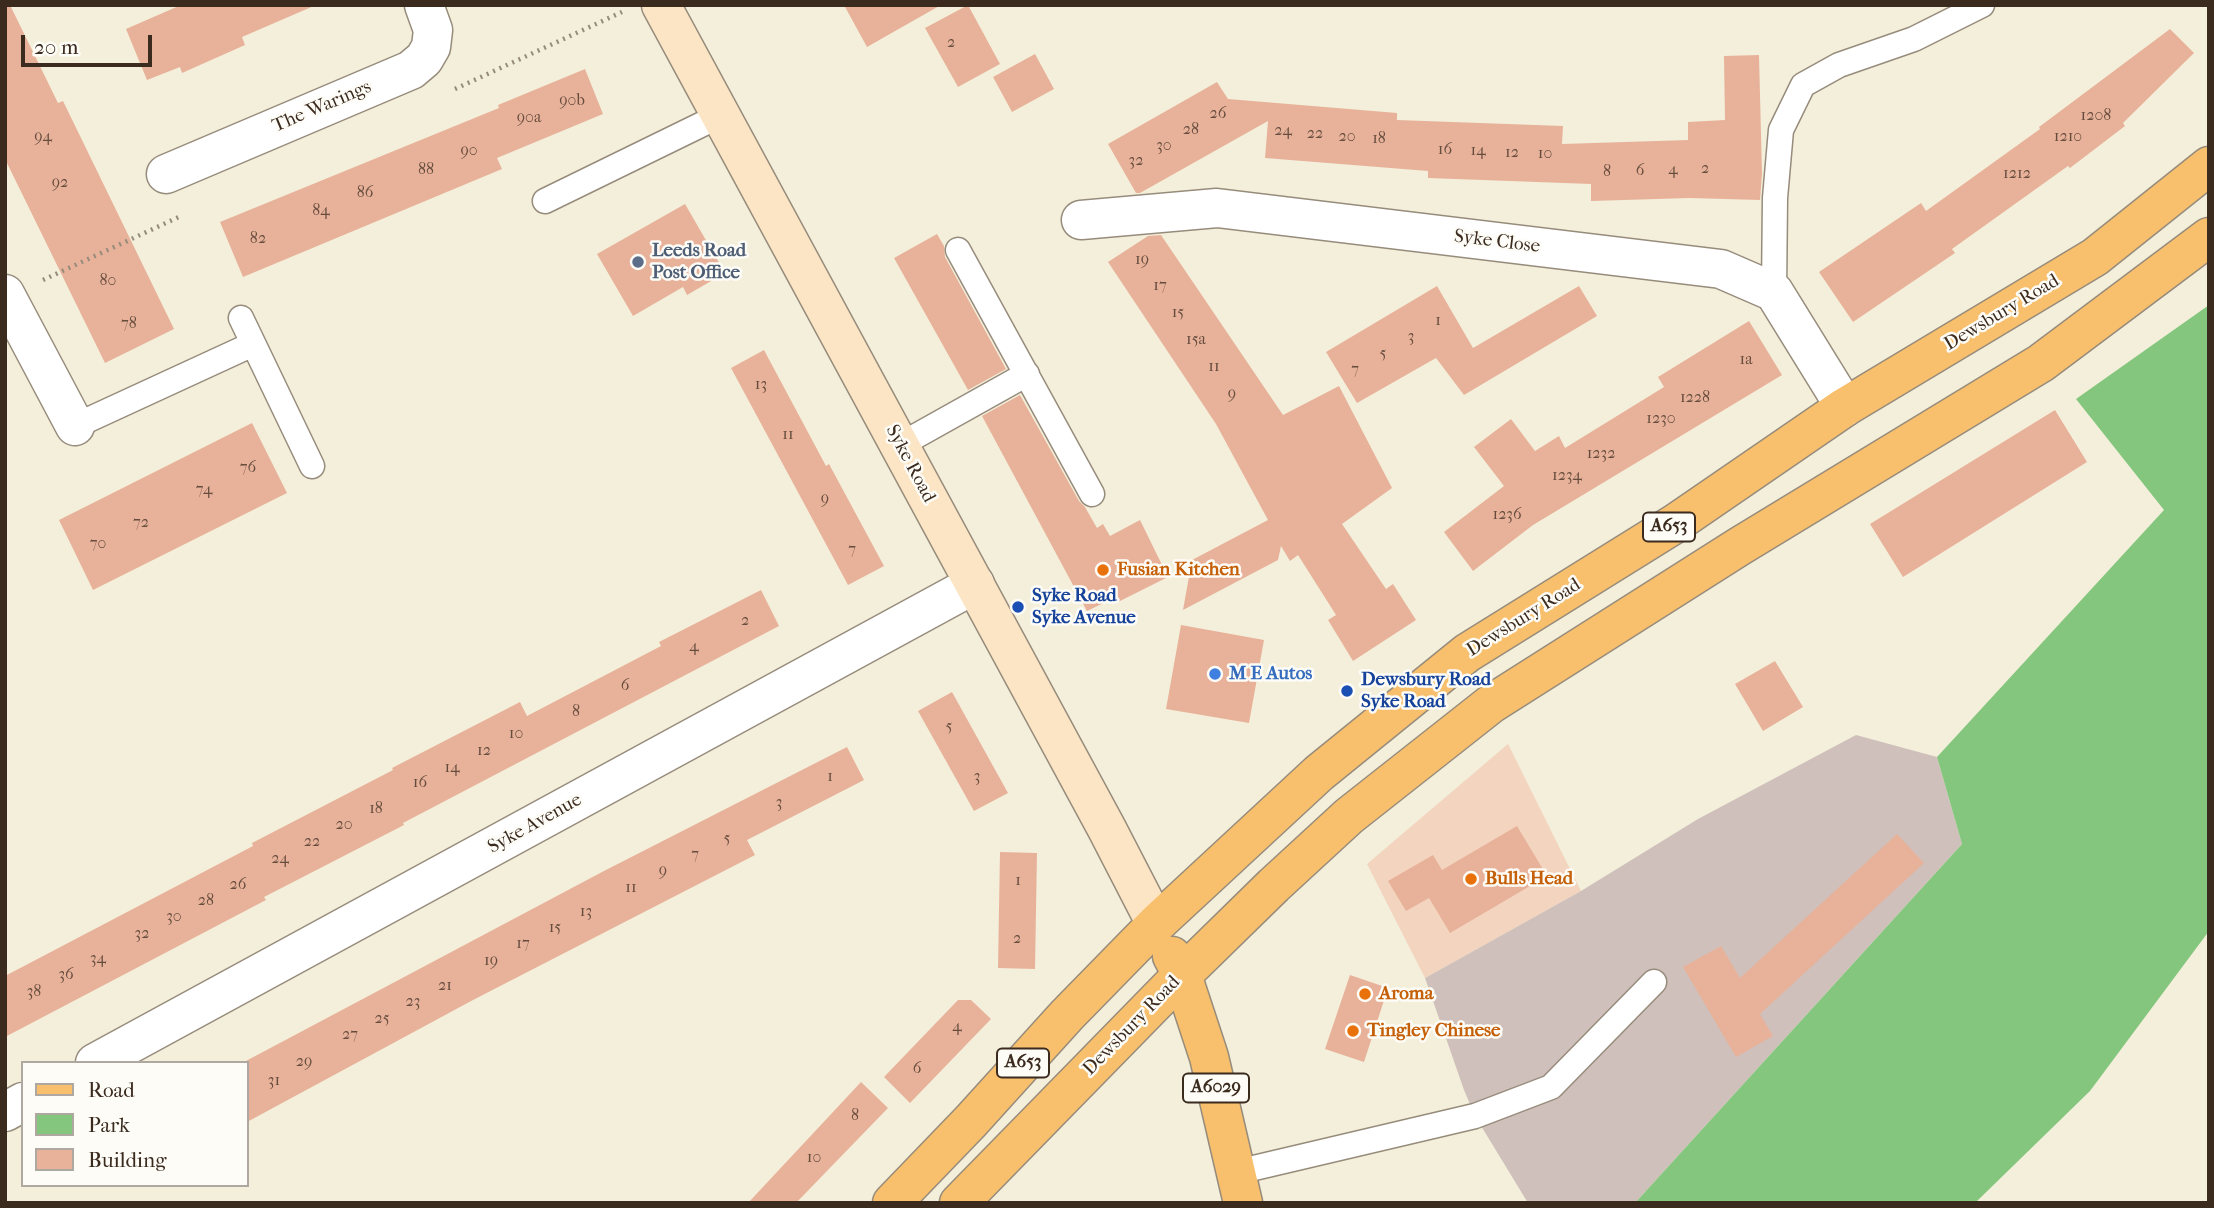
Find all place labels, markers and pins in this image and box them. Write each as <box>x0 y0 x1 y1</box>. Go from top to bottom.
place label: Leeds Road Post Office <box>652 240 746 284</box>
marker: Leeds Road Post Office <box>630 254 646 270</box>
place label: Fusian Kitchen <box>1117 559 1240 581</box>
marker: Fusian Kitchen <box>1095 562 1111 578</box>
place label: Syke Road Syke Avenue <box>1032 585 1136 629</box>
marker: Syke Road Syke Avenue <box>1010 599 1026 615</box>
place label: M E Autos <box>1229 663 1312 685</box>
marker: M E Autos <box>1207 666 1223 682</box>
place label: Dewsbury Road Syke Road <box>1361 669 1491 713</box>
marker: Dewsbury Road Syke Road <box>1339 683 1355 699</box>
place label: Bulls Head <box>1485 868 1573 890</box>
marker: Bulls Head <box>1463 871 1479 887</box>
place label: Aroma <box>1379 983 1433 1005</box>
marker: Aroma <box>1357 986 1373 1002</box>
place label: Tingley Chinese <box>1367 1020 1500 1042</box>
marker: Tingley Chinese <box>1345 1023 1361 1039</box>

